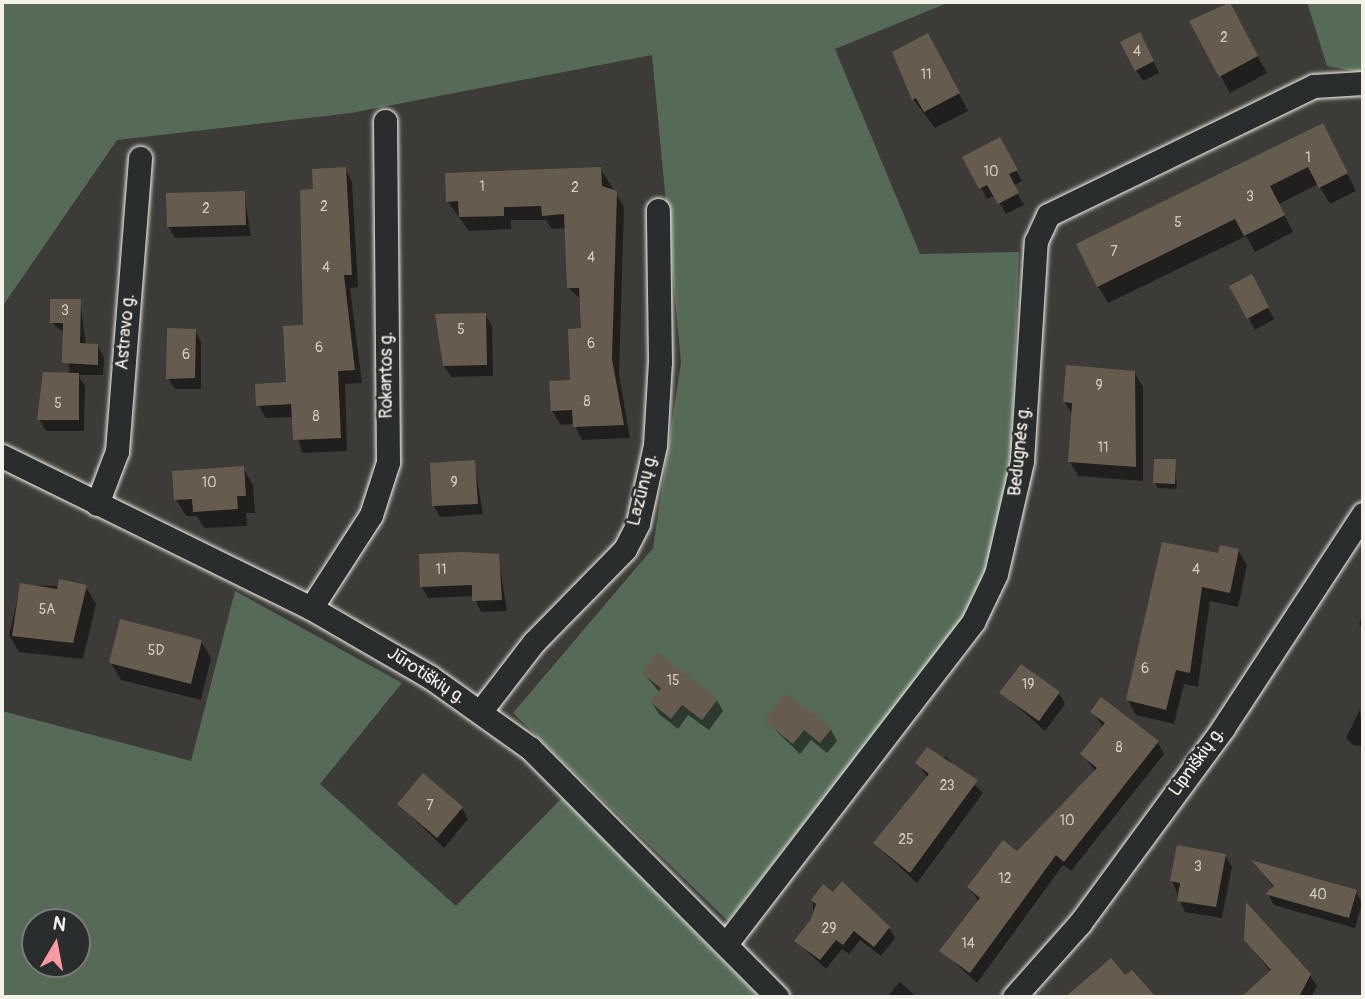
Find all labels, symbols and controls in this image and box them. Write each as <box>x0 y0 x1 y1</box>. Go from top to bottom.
house number: 2 <box>1220 30 1228 46</box>
house number: 4 <box>1133 44 1141 60</box>
house number: 11 <box>921 67 931 83</box>
house number: 1 <box>1305 150 1311 166</box>
house number: 10 <box>983 164 999 180</box>
house number: 1 <box>479 179 485 195</box>
house number: 2 <box>571 180 579 196</box>
house number: 3 <box>1246 189 1254 205</box>
house number: 2 <box>320 199 328 215</box>
house number: 2 <box>202 201 210 217</box>
house number: 5 <box>1174 215 1182 231</box>
house number: 7 <box>1110 244 1118 260</box>
house number: 4 <box>587 250 595 266</box>
house number: 4 <box>322 260 330 276</box>
street label: Astravo g. <box>112 293 140 371</box>
house number: 3 <box>61 303 69 319</box>
house number: 5 <box>457 322 465 338</box>
street label: Rokantos g. <box>376 331 398 419</box>
house number: 6 <box>587 336 595 352</box>
house number: 6 <box>315 340 323 356</box>
house number: 6 <box>182 347 190 363</box>
house number: 9 <box>1095 378 1103 394</box>
house number: 8 <box>583 394 591 410</box>
house number: 5 <box>54 396 62 412</box>
street label: Bedugnės g. <box>1005 405 1035 497</box>
house number: 8 <box>312 409 320 425</box>
house number: 11 <box>1098 440 1108 456</box>
street label: Lazūnų g. <box>624 452 662 528</box>
house number: 10 <box>201 475 217 491</box>
house number: 9 <box>450 475 458 491</box>
house number: 11 <box>436 562 446 578</box>
house number: 4 <box>1192 562 1200 578</box>
house number: 5A <box>39 602 55 618</box>
house number: 5D <box>148 643 164 659</box>
street label: Jūrotiškių g. <box>383 643 469 709</box>
house number: 6 <box>1141 661 1149 677</box>
house number: 15 <box>666 673 680 689</box>
house number: 19 <box>1022 677 1034 693</box>
street label: Lipniškių g. <box>1165 723 1229 801</box>
house number: 8 <box>1115 740 1123 756</box>
house number: 23 <box>939 778 955 794</box>
house number: 7 <box>426 798 434 814</box>
house number: 10 <box>1059 813 1075 829</box>
house number: 25 <box>898 832 914 848</box>
house number: 3 <box>1194 859 1202 875</box>
house number: 12 <box>998 871 1012 887</box>
house number: 40 <box>1309 887 1327 903</box>
north arrow <box>21 908 91 978</box>
text: N <box>51 911 68 937</box>
house number: 29 <box>821 921 837 937</box>
house number: 14 <box>961 936 975 952</box>

